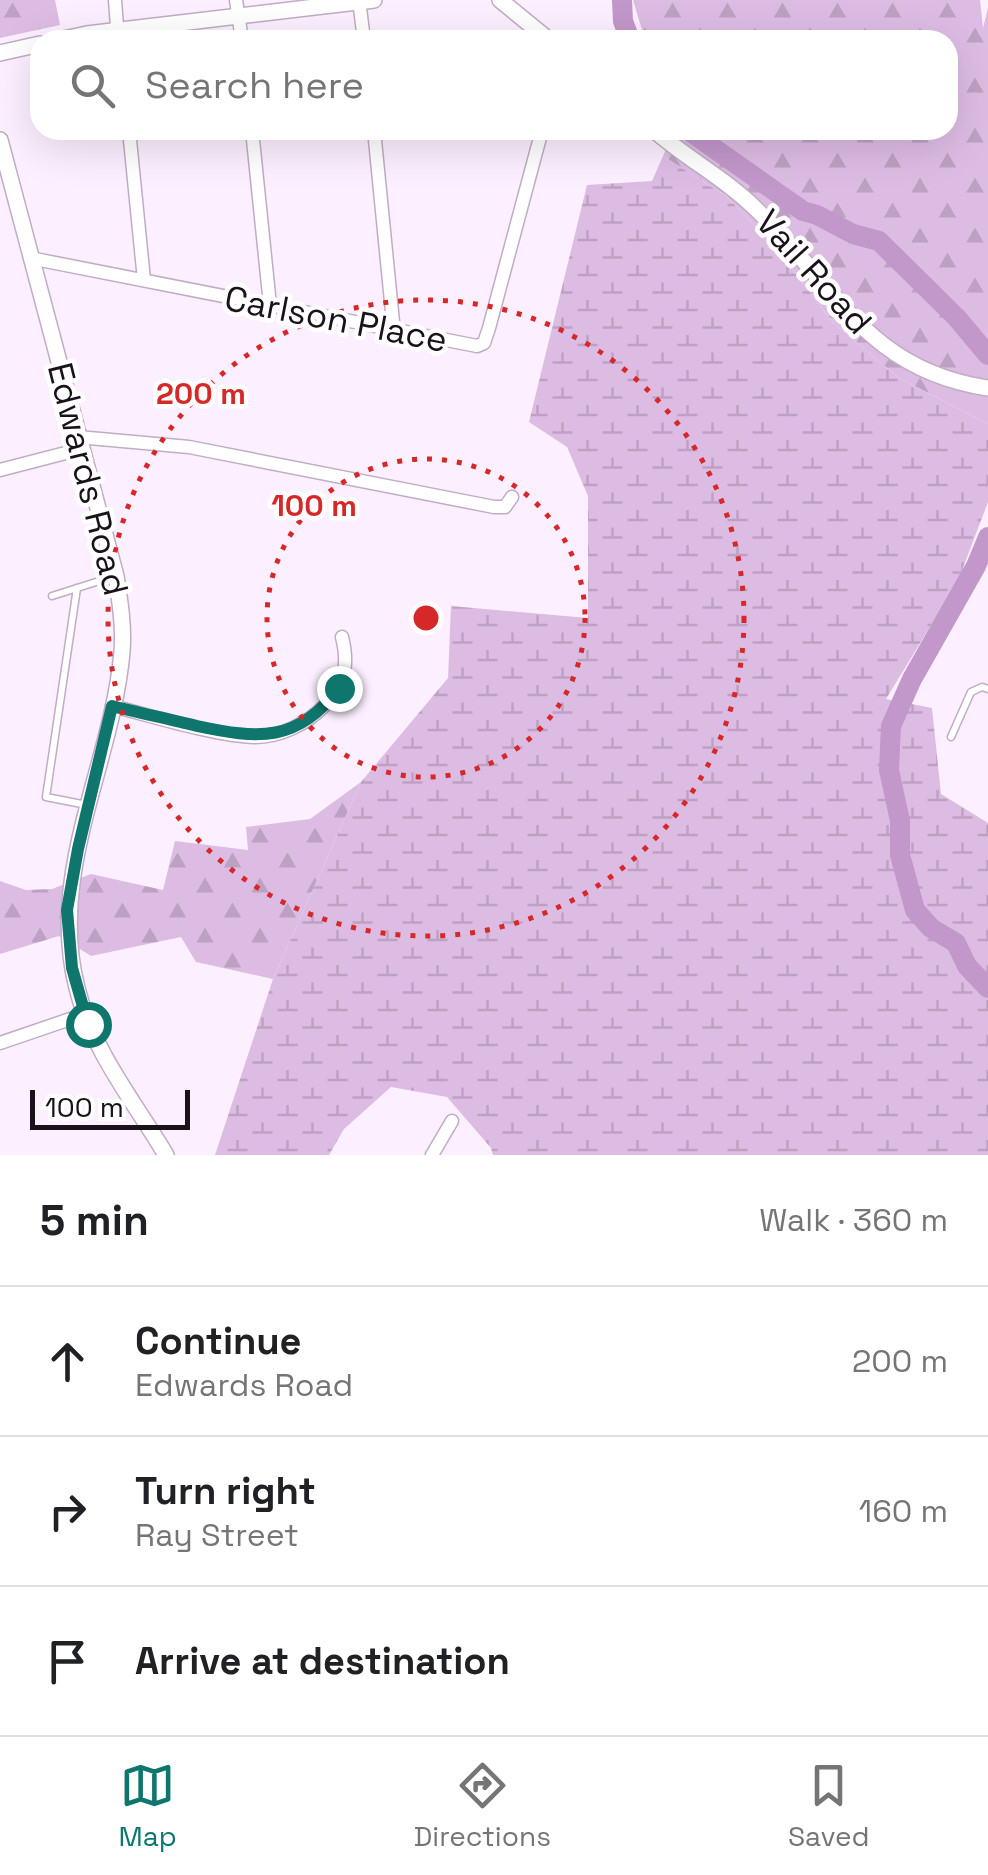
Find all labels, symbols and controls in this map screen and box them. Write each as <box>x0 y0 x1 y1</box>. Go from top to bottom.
search box <box>30 30 958 140</box>
icon: search <box>65 58 120 113</box>
text: Search here <box>145 61 364 109</box>
street label: Vail Road <box>747 201 881 343</box>
street label: Carlson Place <box>221 276 451 362</box>
street label: Edwards Road <box>38 358 138 600</box>
text: 200 m <box>156 374 246 413</box>
text: 100 m <box>271 486 357 525</box>
centre of rings <box>408 600 444 636</box>
route end <box>317 666 363 712</box>
route start <box>66 1002 112 1048</box>
scale bar <box>30 1085 190 1130</box>
text: 100 m <box>45 1089 124 1125</box>
text: 5 min <box>40 1194 149 1247</box>
text: Walk · 360 m <box>759 1200 948 1240</box>
text: Continue <box>135 1317 301 1365</box>
icon: ahead <box>40 1334 95 1389</box>
text: 200 m <box>852 1341 948 1381</box>
text: Edwards Road <box>135 1365 353 1405</box>
text: Turn right <box>135 1467 316 1515</box>
icon: right <box>40 1484 95 1539</box>
text: 160 m <box>859 1491 948 1531</box>
text: Ray Street <box>135 1515 299 1555</box>
icon: arrive <box>40 1634 95 1689</box>
text: Arrive at destination <box>135 1637 510 1685</box>
tab: Map <box>118 1758 177 1854</box>
tab: Directions <box>414 1758 551 1854</box>
tab: Saved <box>788 1758 870 1854</box>

